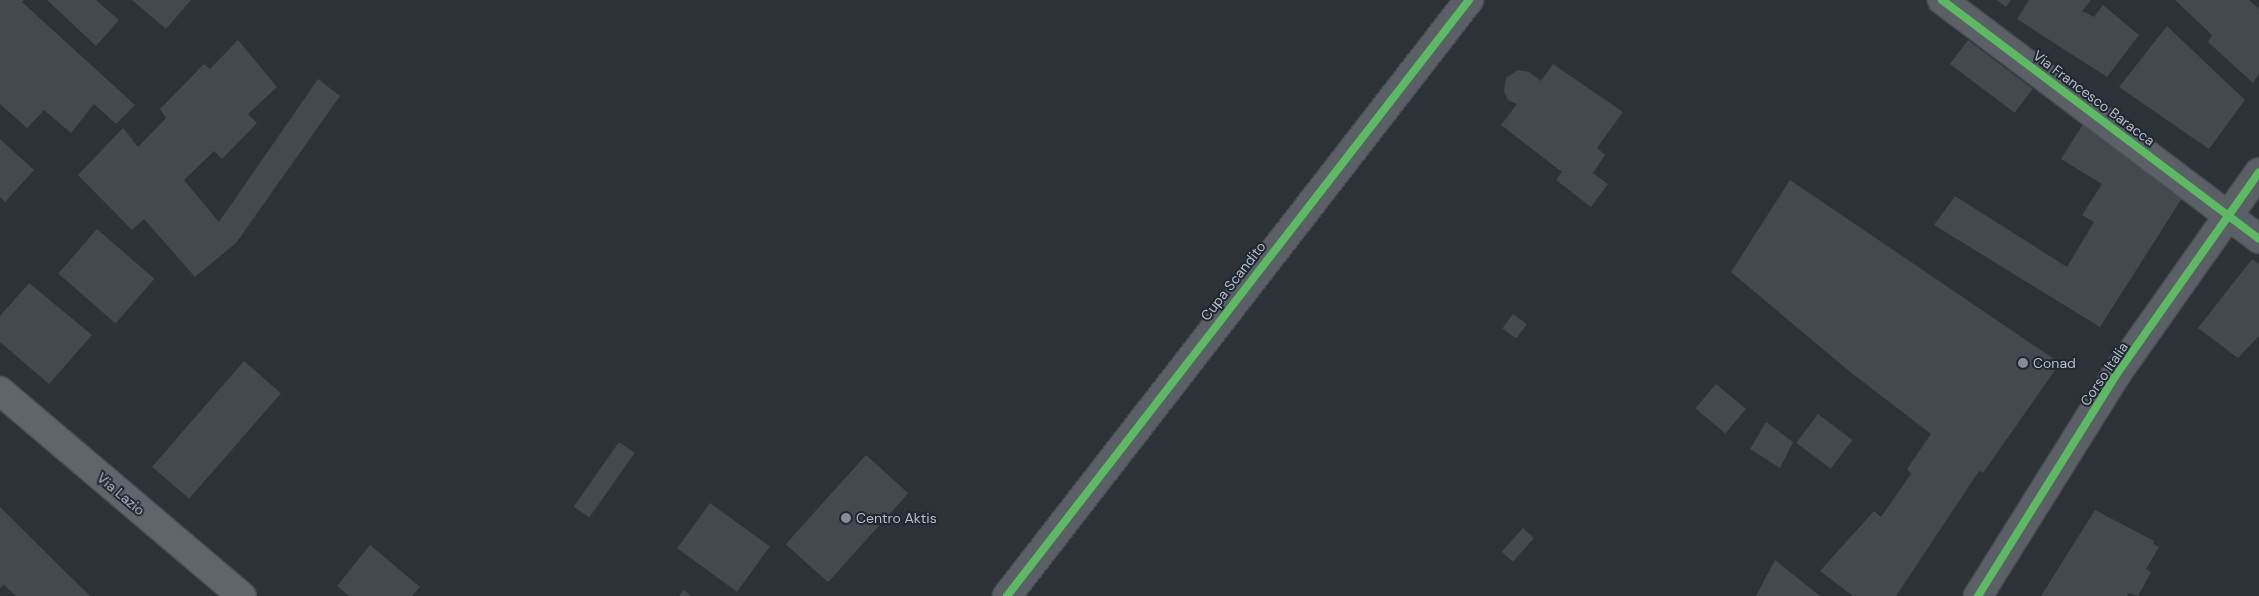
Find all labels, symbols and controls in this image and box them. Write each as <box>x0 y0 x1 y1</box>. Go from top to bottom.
street label: Via Francesco Baracca <box>2030 47 2158 149</box>
street label: Cupa Scandito <box>1197 238 1269 324</box>
street label: Corso Italia <box>2077 339 2131 409</box>
place label: Conad <box>2033 355 2076 371</box>
marker: Conad <box>2017 357 2029 369</box>
street label: Via Lazio <box>94 469 148 519</box>
place label: Centro Aktis <box>856 510 937 526</box>
marker: Centro Aktis <box>840 512 852 524</box>

